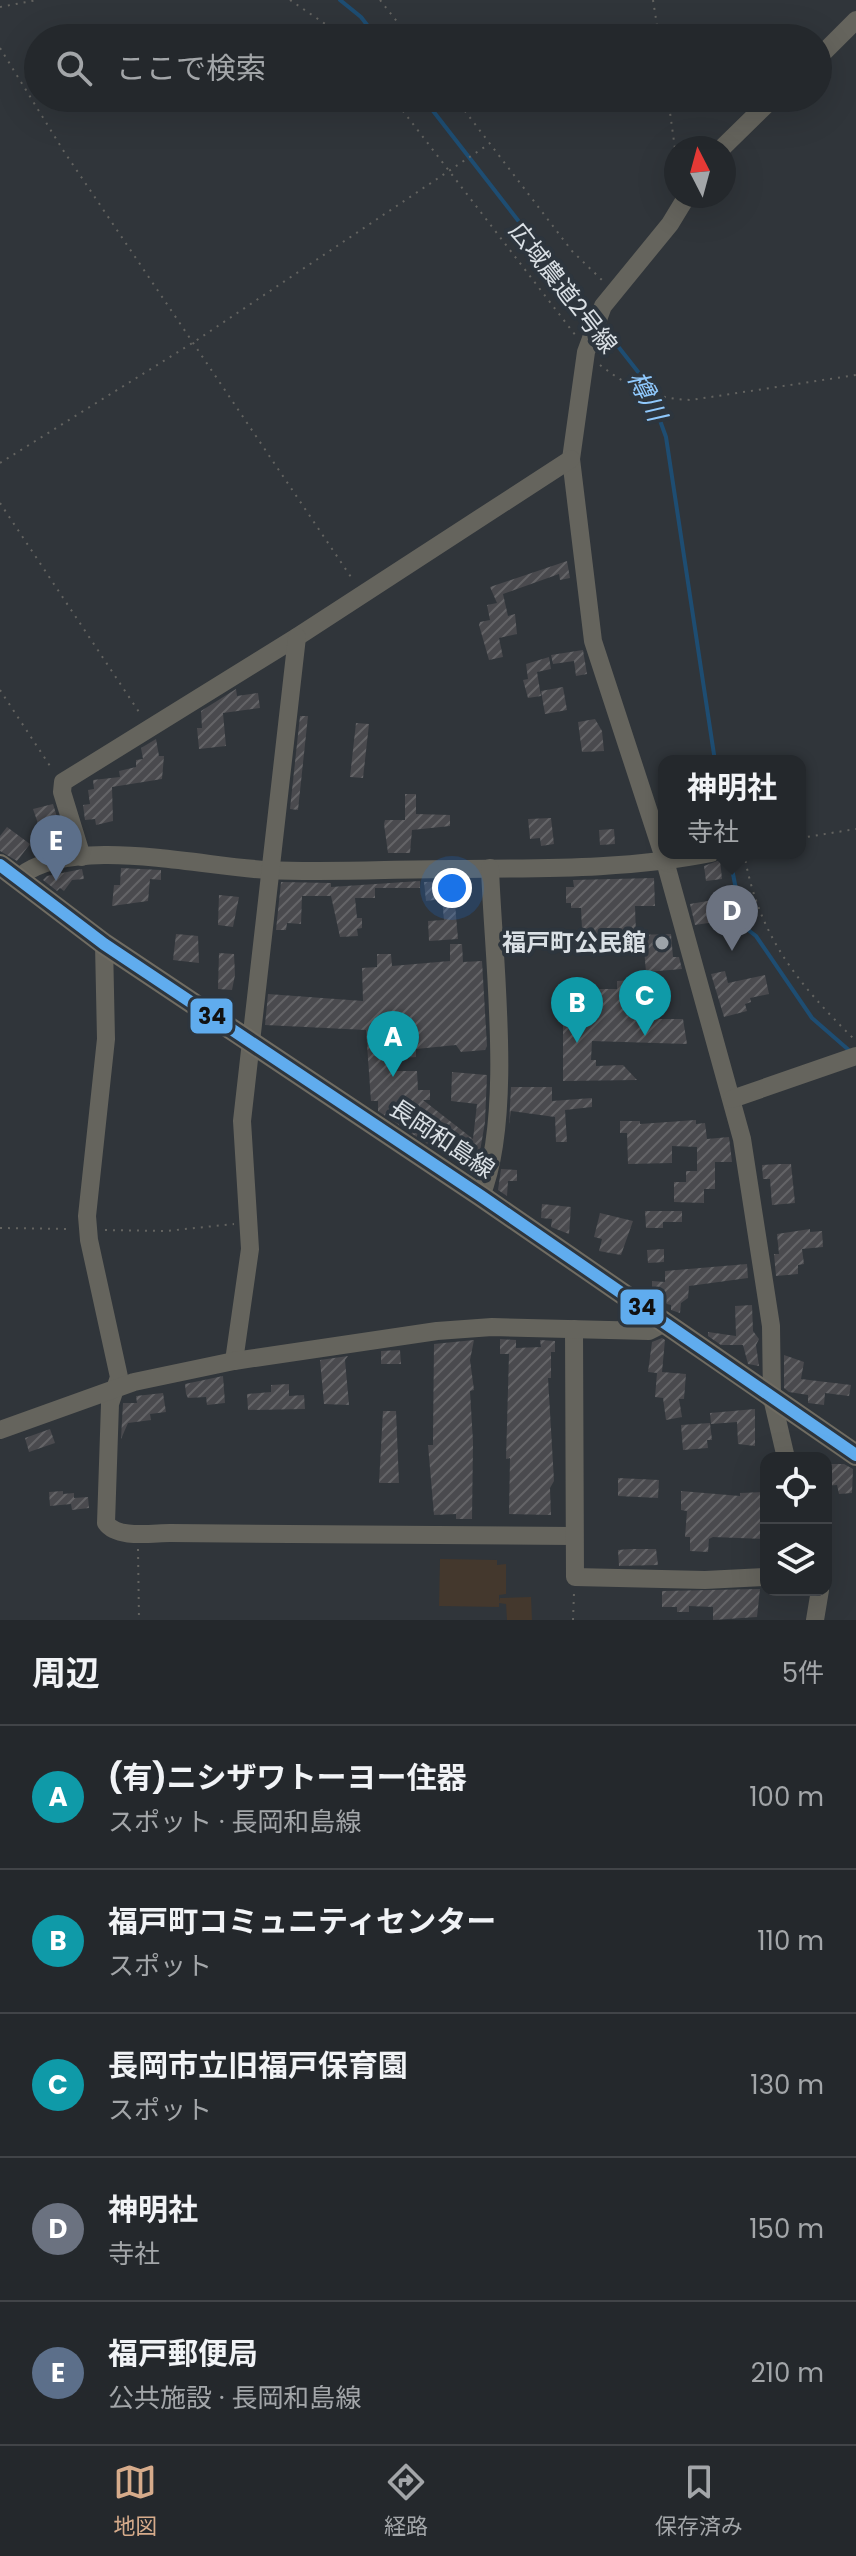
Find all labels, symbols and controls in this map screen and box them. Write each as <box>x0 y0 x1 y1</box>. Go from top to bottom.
search box <box>24 24 832 112</box>
icon: search <box>52 46 96 90</box>
text: ここで検索 <box>116 47 266 90</box>
north arrow <box>664 136 736 208</box>
street label: 広域農道2号線 <box>502 215 625 360</box>
water label: 樽川 <box>619 365 676 430</box>
popup <box>658 755 806 859</box>
text: 神明社 <box>687 766 777 809</box>
text: 寺社 <box>687 814 739 850</box>
pin: E <box>30 815 82 881</box>
your location <box>432 868 472 908</box>
pin: D <box>706 885 758 951</box>
place label: 福戸町公民館 <box>502 926 646 959</box>
marker: 福戸町公民館 <box>653 934 671 952</box>
pin: C <box>619 970 671 1036</box>
pin: B <box>551 977 603 1043</box>
line badge: 34 <box>189 997 234 1035</box>
text: 34 <box>198 1001 226 1032</box>
pin: A <box>367 1011 419 1077</box>
street label: 長岡和島線 <box>383 1091 501 1186</box>
line badge: 34 <box>619 1288 665 1326</box>
text: 34 <box>628 1292 656 1323</box>
map controls <box>760 1452 832 1596</box>
button: locate <box>760 1452 832 1524</box>
button: layers <box>760 1524 832 1596</box>
text: 周辺 <box>32 1649 100 1697</box>
text: 5件 <box>782 1655 824 1691</box>
text: (有)ニシザワトーヨー住器 <box>108 1756 467 1799</box>
text: A <box>48 1779 68 1815</box>
text: 100 m <box>749 1779 824 1815</box>
text: スポット · 長岡和島線 <box>108 1804 361 1840</box>
text: 福戸町コミュニティセンター <box>108 1900 496 1943</box>
text: B <box>49 1923 67 1959</box>
text: 110 m <box>757 1923 824 1959</box>
text: スポット <box>108 1948 212 1984</box>
text: 長岡市立旧福戸保育園 <box>108 2044 408 2087</box>
text: C <box>48 2067 68 2103</box>
text: 130 m <box>750 2067 824 2103</box>
text: スポット <box>108 2092 212 2128</box>
text: 神明社 <box>108 2188 198 2231</box>
text: D <box>49 2211 67 2247</box>
text: 150 m <box>749 2211 824 2247</box>
text: 寺社 <box>108 2236 160 2272</box>
text: 福戸郵便局 <box>108 2332 258 2375</box>
text: E <box>51 2355 65 2391</box>
text: 210 m <box>751 2355 824 2391</box>
text: 公共施設 · 長岡和島線 <box>108 2380 361 2416</box>
tab: 地図 <box>113 2460 157 2543</box>
tab: 経路 <box>384 2460 428 2543</box>
tab: 保存済み <box>655 2460 743 2543</box>

